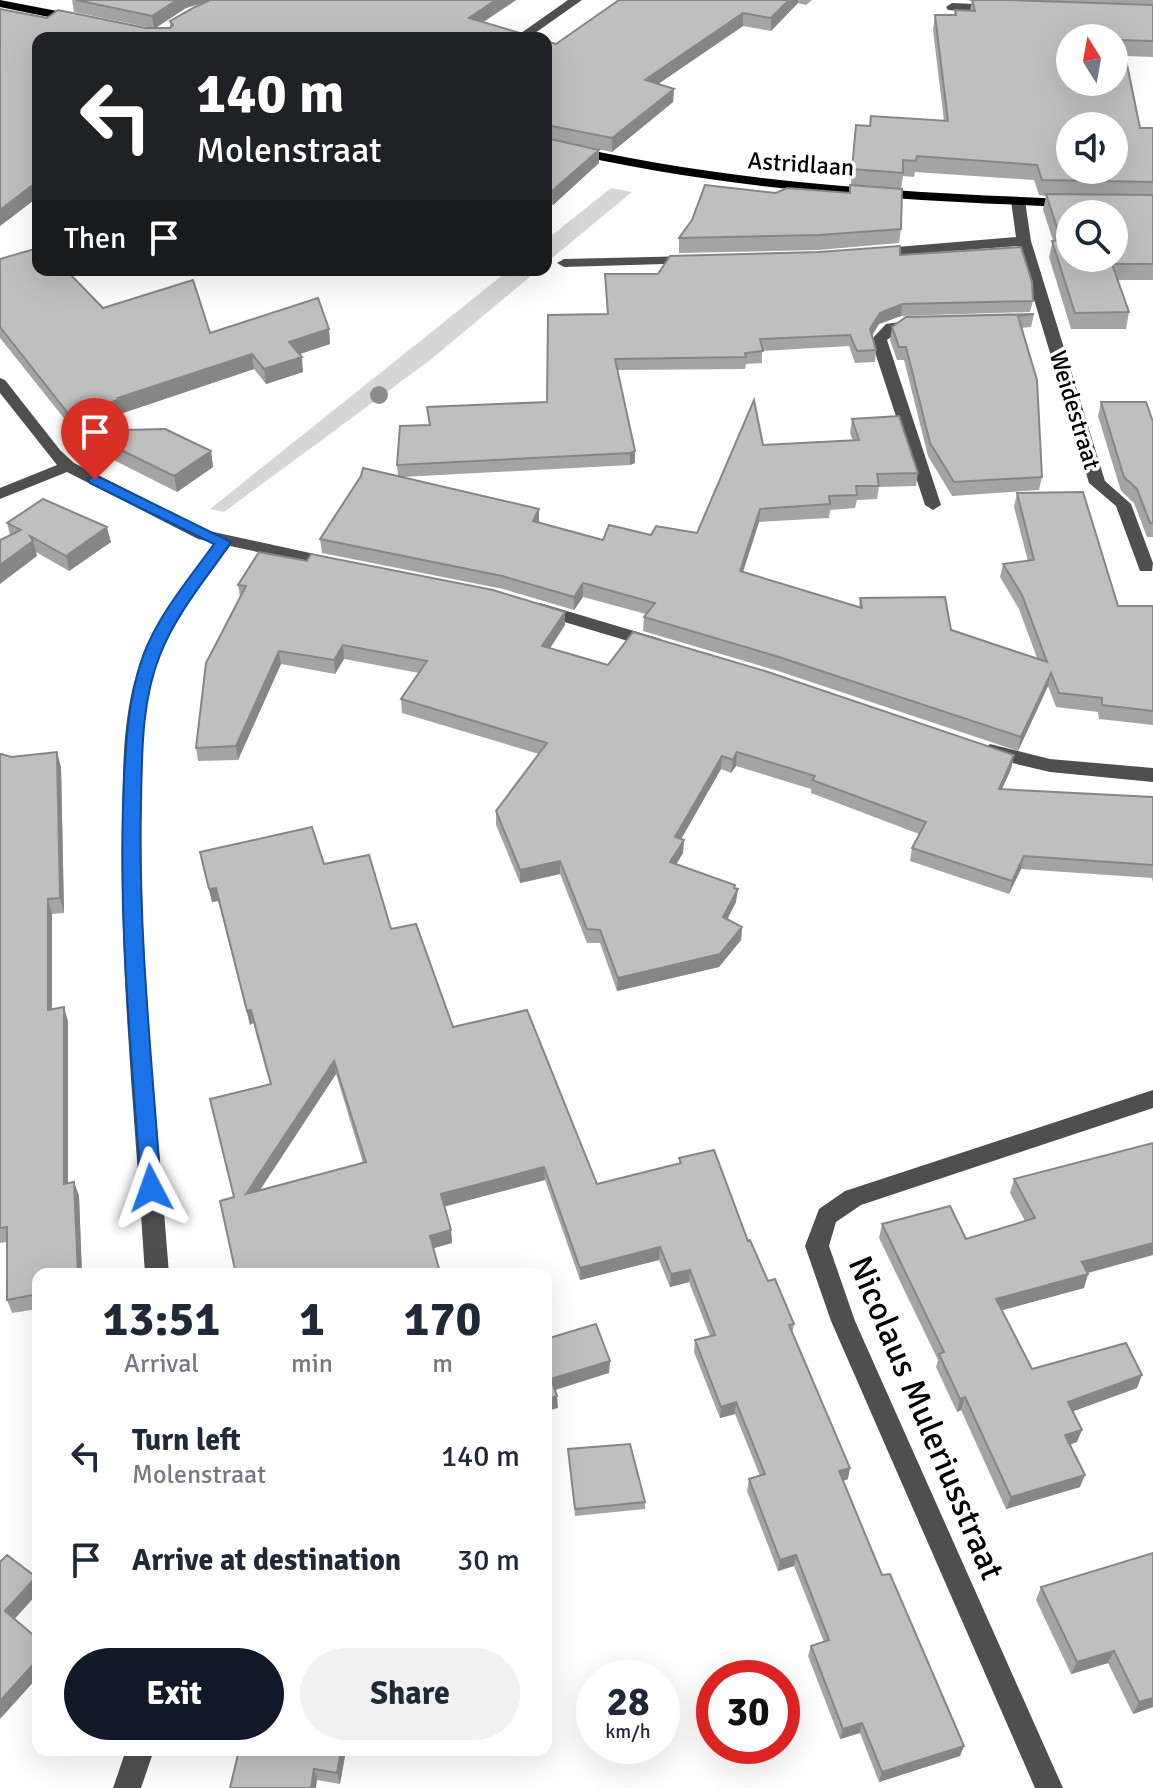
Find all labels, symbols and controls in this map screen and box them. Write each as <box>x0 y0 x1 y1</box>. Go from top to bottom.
north arrow <box>1056 24 1128 96</box>
map controls <box>1056 24 1128 272</box>
text: 140 m <box>196 59 344 128</box>
icon: left <box>64 64 168 168</box>
button: sound <box>1056 112 1128 184</box>
text: Molenstraat <box>196 128 382 173</box>
street label: Astridlaan <box>747 145 855 183</box>
button: search <box>1056 200 1128 272</box>
icon: arrive <box>142 216 186 260</box>
text: Then <box>64 220 126 257</box>
street label: Weidestraat <box>1043 347 1107 473</box>
pin <box>61 398 129 480</box>
icon: arrive <box>73 410 117 454</box>
position arrow <box>109 1146 193 1230</box>
street label: Nicolaus Muleriusstraat <box>839 1250 1013 1586</box>
text: 13:51 <box>103 1290 220 1349</box>
text: 1 <box>299 1290 325 1349</box>
text: 170 <box>404 1290 481 1349</box>
text: Arrival <box>124 1348 199 1380</box>
text: min <box>291 1348 333 1380</box>
text: m <box>432 1348 453 1380</box>
text: Turn left <box>132 1422 241 1459</box>
icon: left <box>64 1434 108 1478</box>
text: 140 m <box>441 1438 520 1475</box>
text: Molenstraat <box>132 1459 266 1491</box>
icon: arrive <box>64 1538 108 1582</box>
text: Arrive at destination <box>132 1542 401 1579</box>
text: 30 m <box>457 1542 520 1579</box>
button: Exit <box>64 1648 284 1740</box>
button: Share <box>300 1648 520 1740</box>
speed limit sign: 30 <box>696 1660 800 1764</box>
text: 28 <box>606 1677 650 1727</box>
text: km/h <box>605 1719 651 1744</box>

